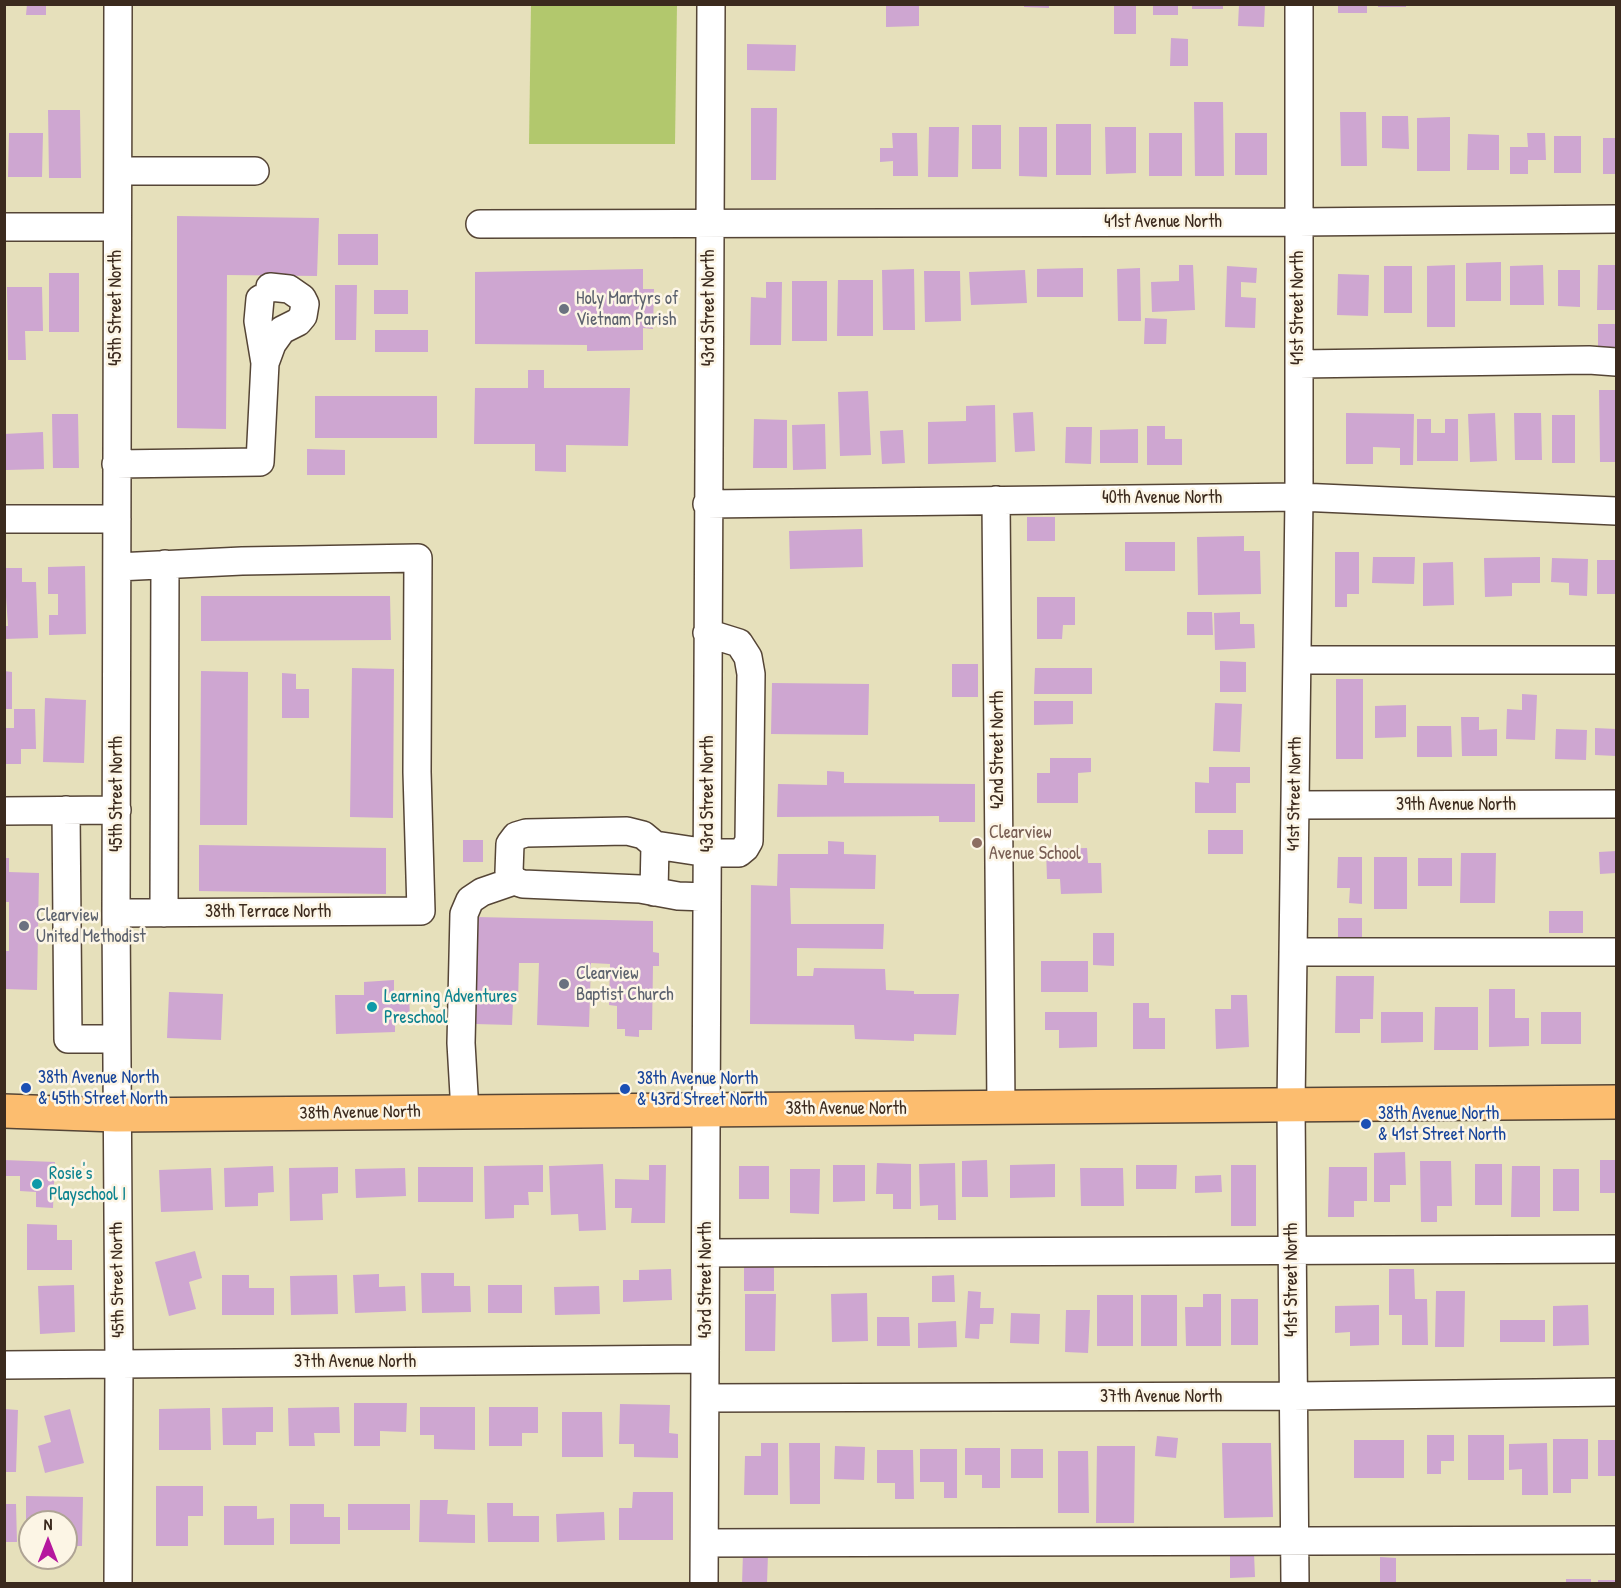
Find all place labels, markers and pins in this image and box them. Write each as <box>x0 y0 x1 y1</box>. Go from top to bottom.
place label: Holy Martyrs of Vietnam Parish <box>576 288 678 330</box>
marker: Holy Martyrs of Vietnam Parish <box>557 302 571 316</box>
place label: Clearview Avenue School <box>989 822 1081 864</box>
marker: Clearview Avenue School <box>970 836 984 850</box>
place label: Clearview United Methodist <box>36 905 146 948</box>
marker: Clearview United Methodist <box>17 919 31 933</box>
place label: Clearview Baptist Church <box>576 963 673 1006</box>
marker: Clearview Baptist Church <box>557 977 571 991</box>
place label: Learning Adventures Preschool <box>384 986 517 1028</box>
marker: Learning Adventures Preschool <box>365 1000 379 1014</box>
place label: 38th Avenue North & 45th Street North <box>38 1067 167 1110</box>
place label: 38th Avenue North & 43rd Street North <box>637 1068 767 1110</box>
marker: 38th Avenue North & 45th Street North <box>19 1081 33 1095</box>
marker: 38th Avenue North & 43rd Street North <box>618 1082 632 1096</box>
place label: 38th Avenue North & 41st Street North <box>1378 1103 1506 1146</box>
marker: 38th Avenue North & 41st Street North <box>1359 1117 1373 1131</box>
place label: Rosie's Playschool I <box>49 1163 126 1206</box>
marker: Rosie's Playschool I <box>30 1177 44 1191</box>

